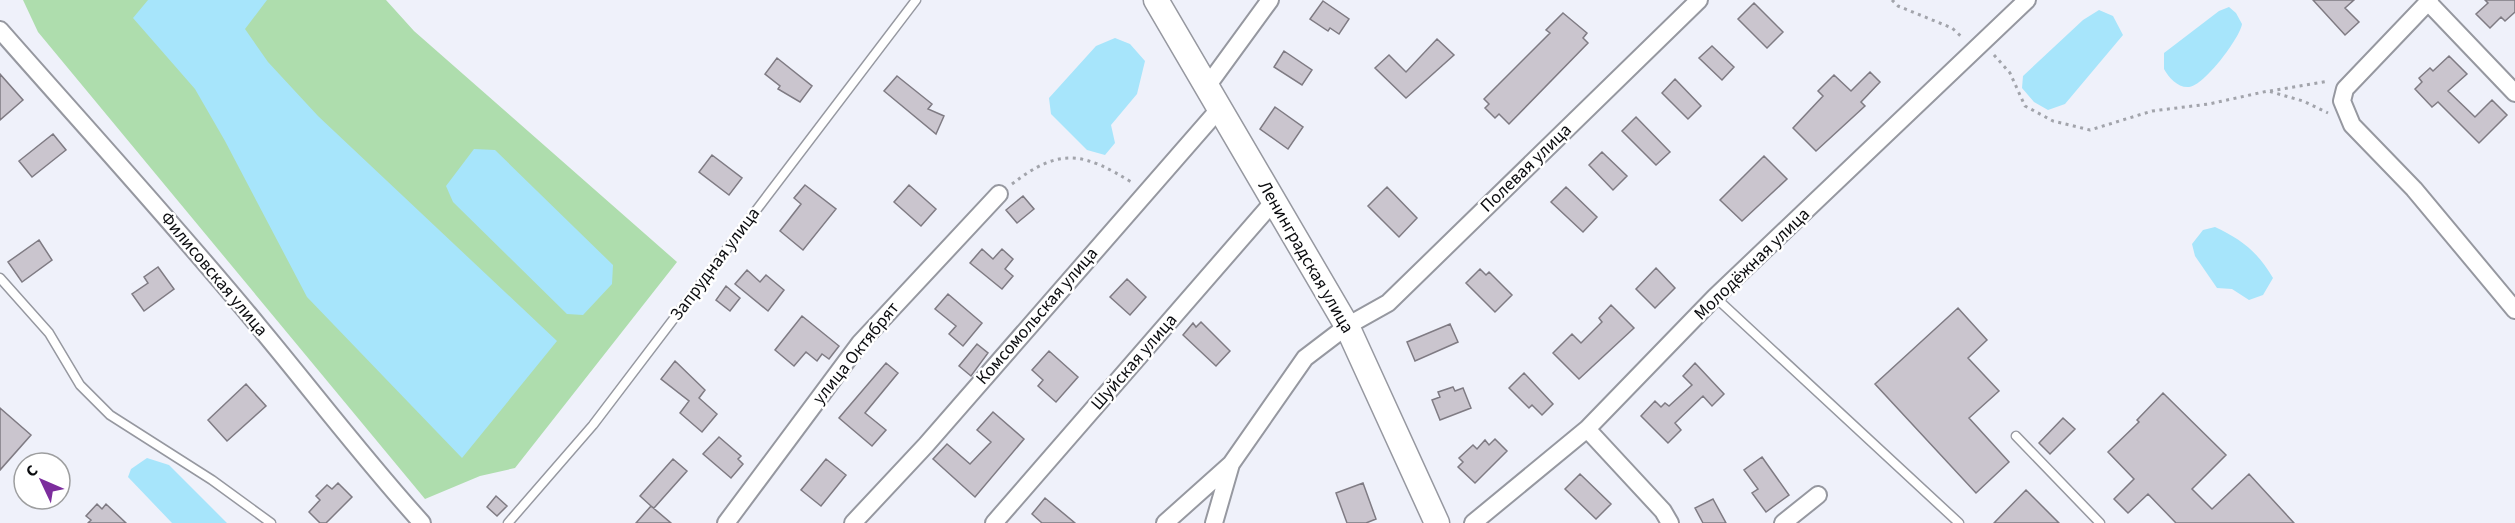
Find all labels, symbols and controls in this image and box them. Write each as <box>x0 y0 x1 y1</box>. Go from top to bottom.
street label: Полевая улица <box>1475 118 1577 218</box>
street label: Ленинградская улица <box>1252 176 1360 338</box>
street label: Запрудная улица <box>664 202 766 326</box>
street label: Молодёжная улица <box>1689 202 1815 326</box>
street label: Филисовская улица <box>154 206 274 342</box>
street label: Комсомольская улица <box>970 242 1104 390</box>
street label: улица Октябрят <box>807 296 905 410</box>
street label: Шуйская улица <box>1085 308 1183 416</box>
north arrow <box>12 451 72 511</box>
text: С <box>21 460 43 482</box>

